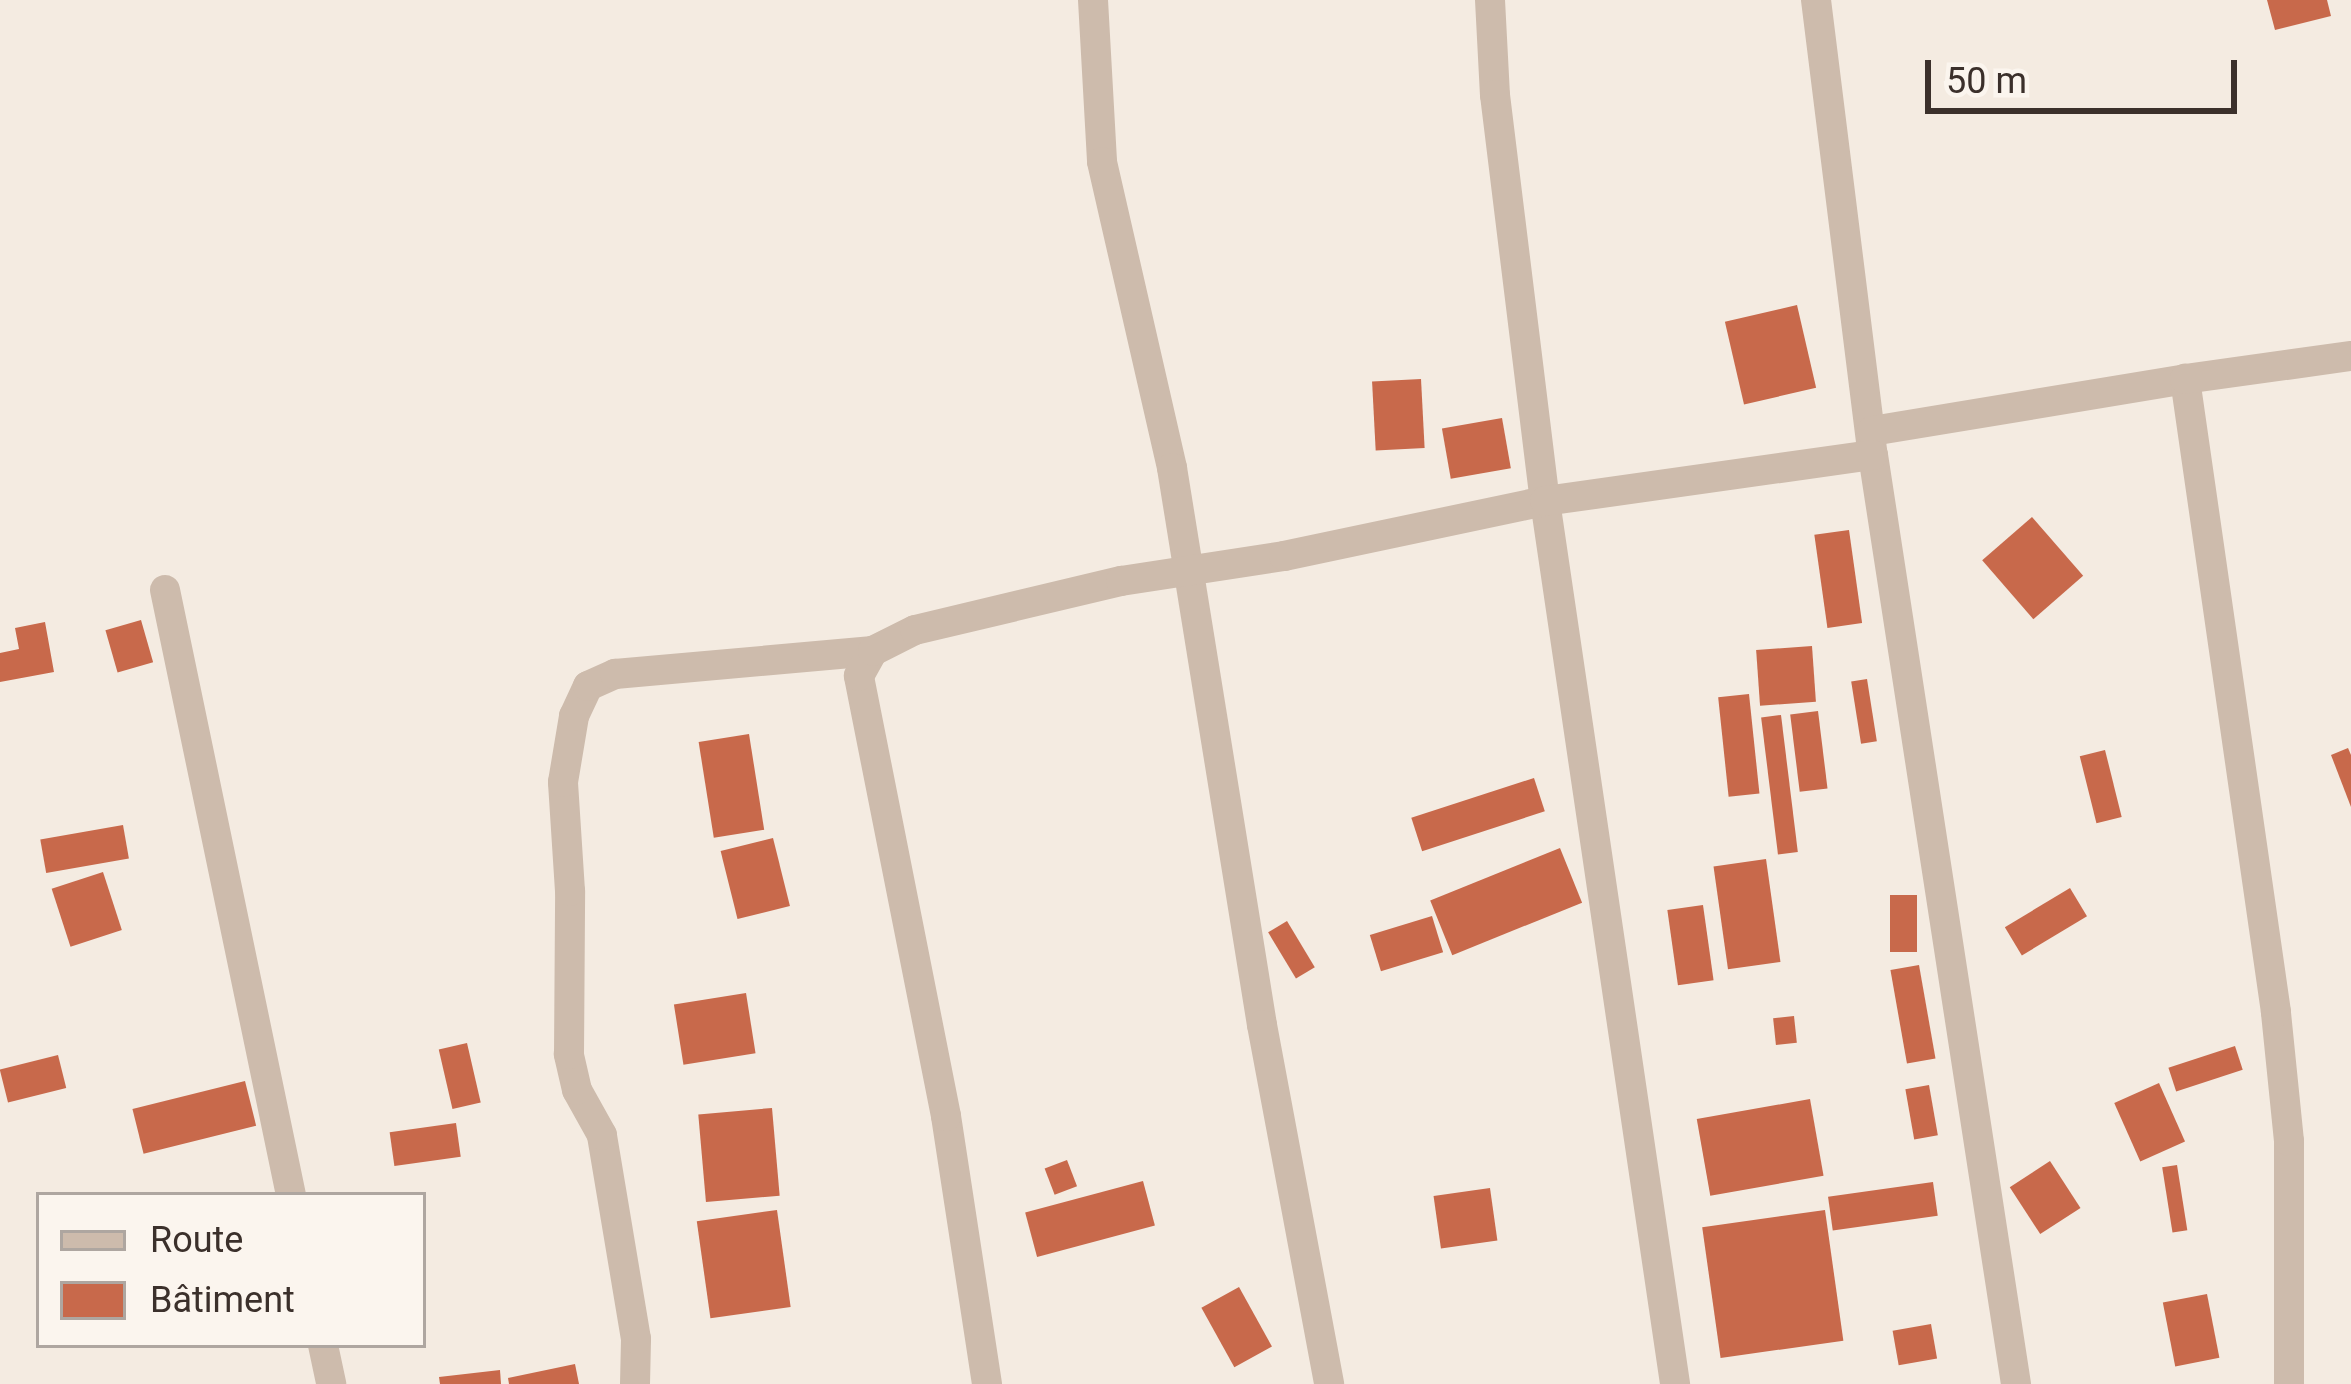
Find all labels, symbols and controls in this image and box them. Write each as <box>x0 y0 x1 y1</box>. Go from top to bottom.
scale bar <box>1931 36 2243 110</box>
text: 50 m <box>1946 60 2027 102</box>
legend <box>36 1192 426 1348</box>
text: Route <box>150 1219 243 1261</box>
text: Bâtiment <box>150 1279 295 1321</box>

